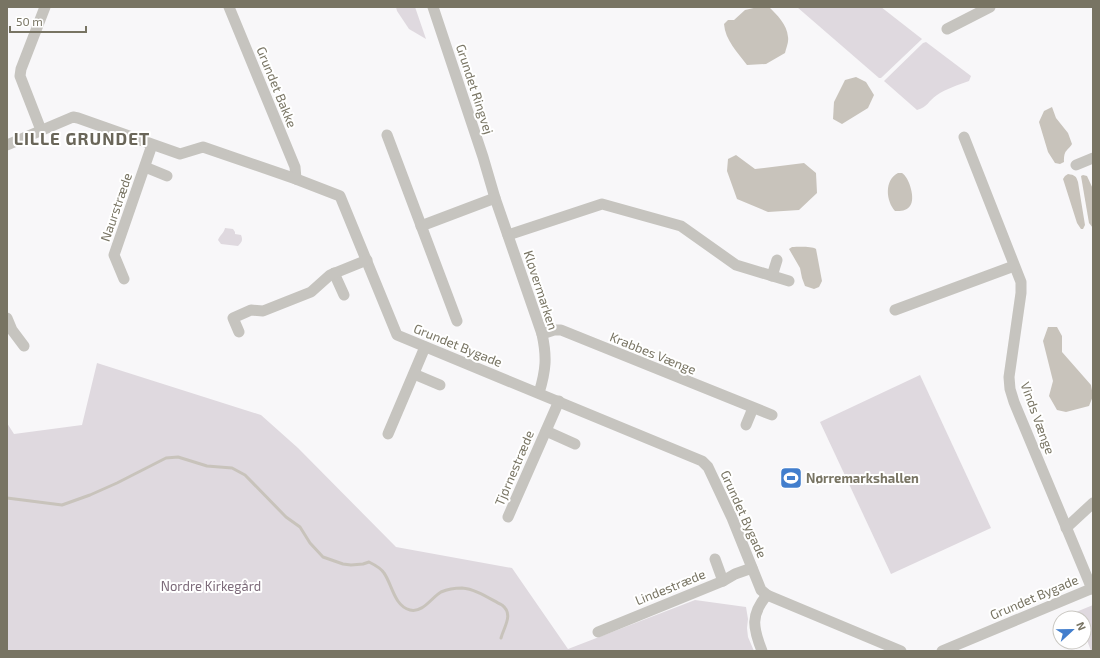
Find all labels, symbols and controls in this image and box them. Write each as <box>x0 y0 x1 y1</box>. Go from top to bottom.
scale bar <box>10 8 86 34</box>
text: 50 m <box>16 14 43 28</box>
street label: Grundet Ringvej <box>453 42 497 136</box>
street label: Grundet Bakke <box>254 44 301 130</box>
district label: LILLE GRUNDET <box>14 128 150 148</box>
street label: Naurstræde <box>97 171 135 243</box>
street label: Kløvermarken <box>521 248 561 332</box>
street label: Grundet Bygade <box>411 320 505 370</box>
street label: Krabbes Vænge <box>608 328 698 378</box>
street label: Vinds Vænge <box>1017 380 1059 456</box>
street label: Tjørnestræde <box>491 428 537 508</box>
sports icon: Nørremarkshallen <box>778 465 804 491</box>
street label: Grundet Bygade <box>718 468 770 560</box>
place label: Nørremarkshallen <box>806 470 919 486</box>
street label: Lindestræde <box>633 566 708 608</box>
street label: Grundet Bygade <box>987 571 1081 623</box>
park label: Nordre Kirkegård <box>161 578 261 594</box>
north arrow <box>1052 610 1092 650</box>
text: N <box>1074 620 1089 632</box>

